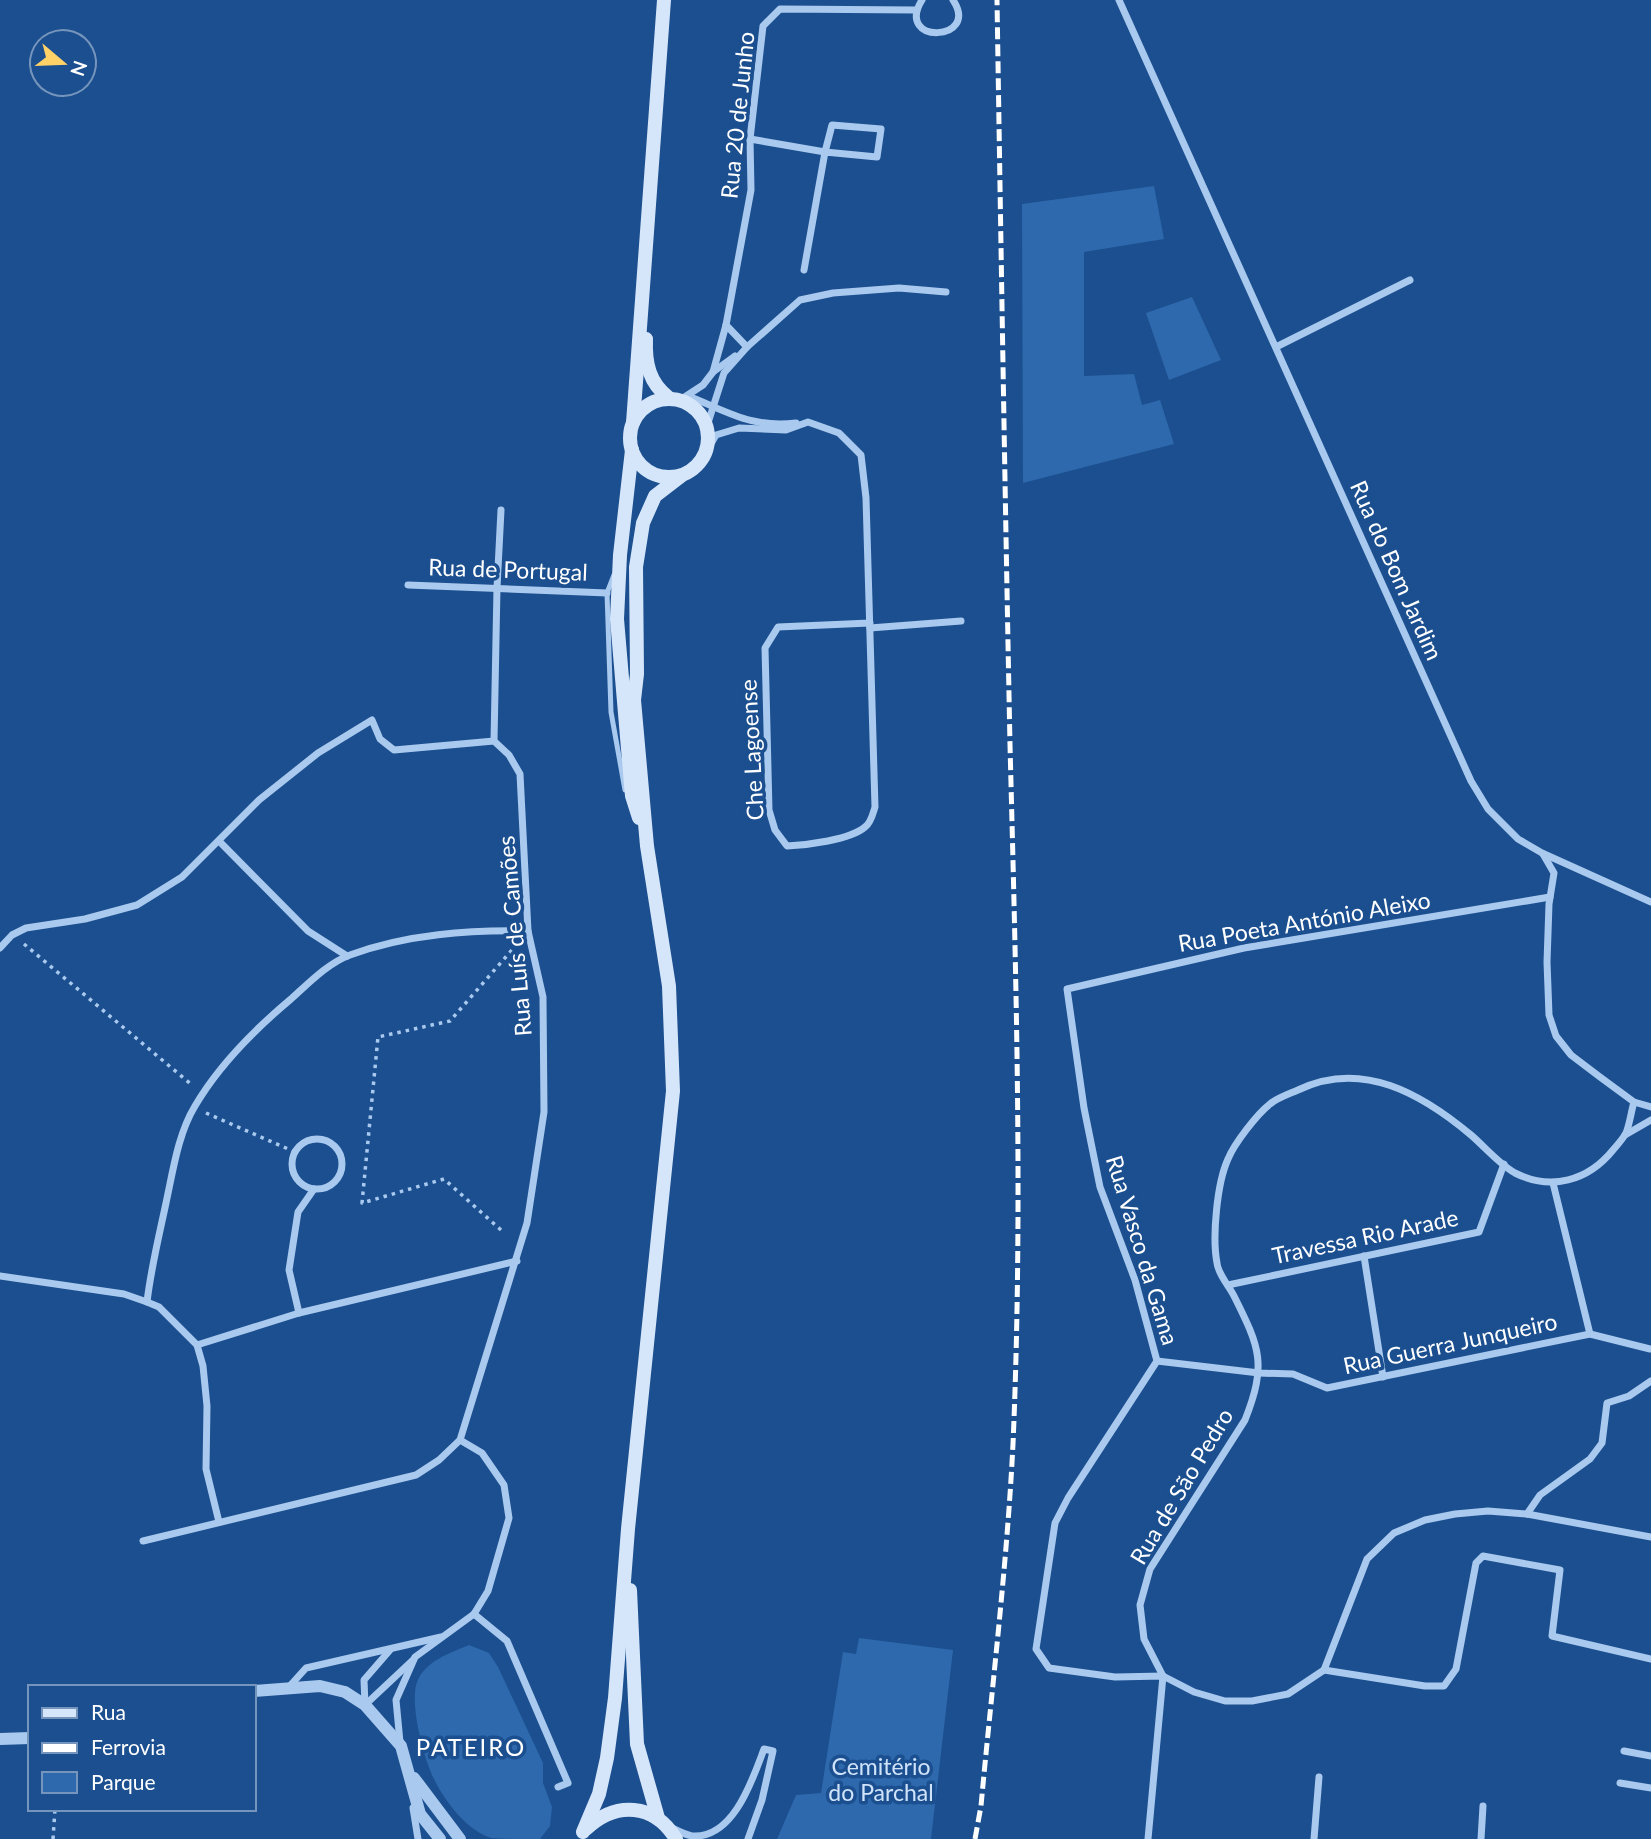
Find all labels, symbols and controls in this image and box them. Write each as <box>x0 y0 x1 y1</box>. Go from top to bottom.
north arrow <box>28 28 98 98</box>
street label: Rua 20 de Junho <box>714 30 760 200</box>
text: N <box>66 58 93 79</box>
street label: Rua do Bom Jardim <box>1345 476 1449 664</box>
street label: Rua de Portugal <box>428 552 588 586</box>
street label: Che Lagoense <box>733 679 769 821</box>
street label: Rua Luís de Camões <box>491 835 537 1037</box>
street label: Rua Poeta António Aleixo <box>1176 885 1432 957</box>
street label: Rua Vasco da Gama <box>1101 1152 1185 1348</box>
street label: Travessa Rio Arade <box>1269 1203 1461 1269</box>
street label: Rua Guerra Junqueiro <box>1340 1307 1560 1379</box>
street label: Rua de São Pedro <box>1123 1403 1239 1569</box>
legend <box>28 1685 256 1811</box>
text: Rua <box>91 1699 126 1724</box>
district label: PATEIRO <box>416 1732 526 1761</box>
text: Ferrovia <box>91 1734 166 1759</box>
park label: Cemitério do Parchal <box>828 1752 934 1806</box>
text: Parque <box>91 1769 156 1794</box>

